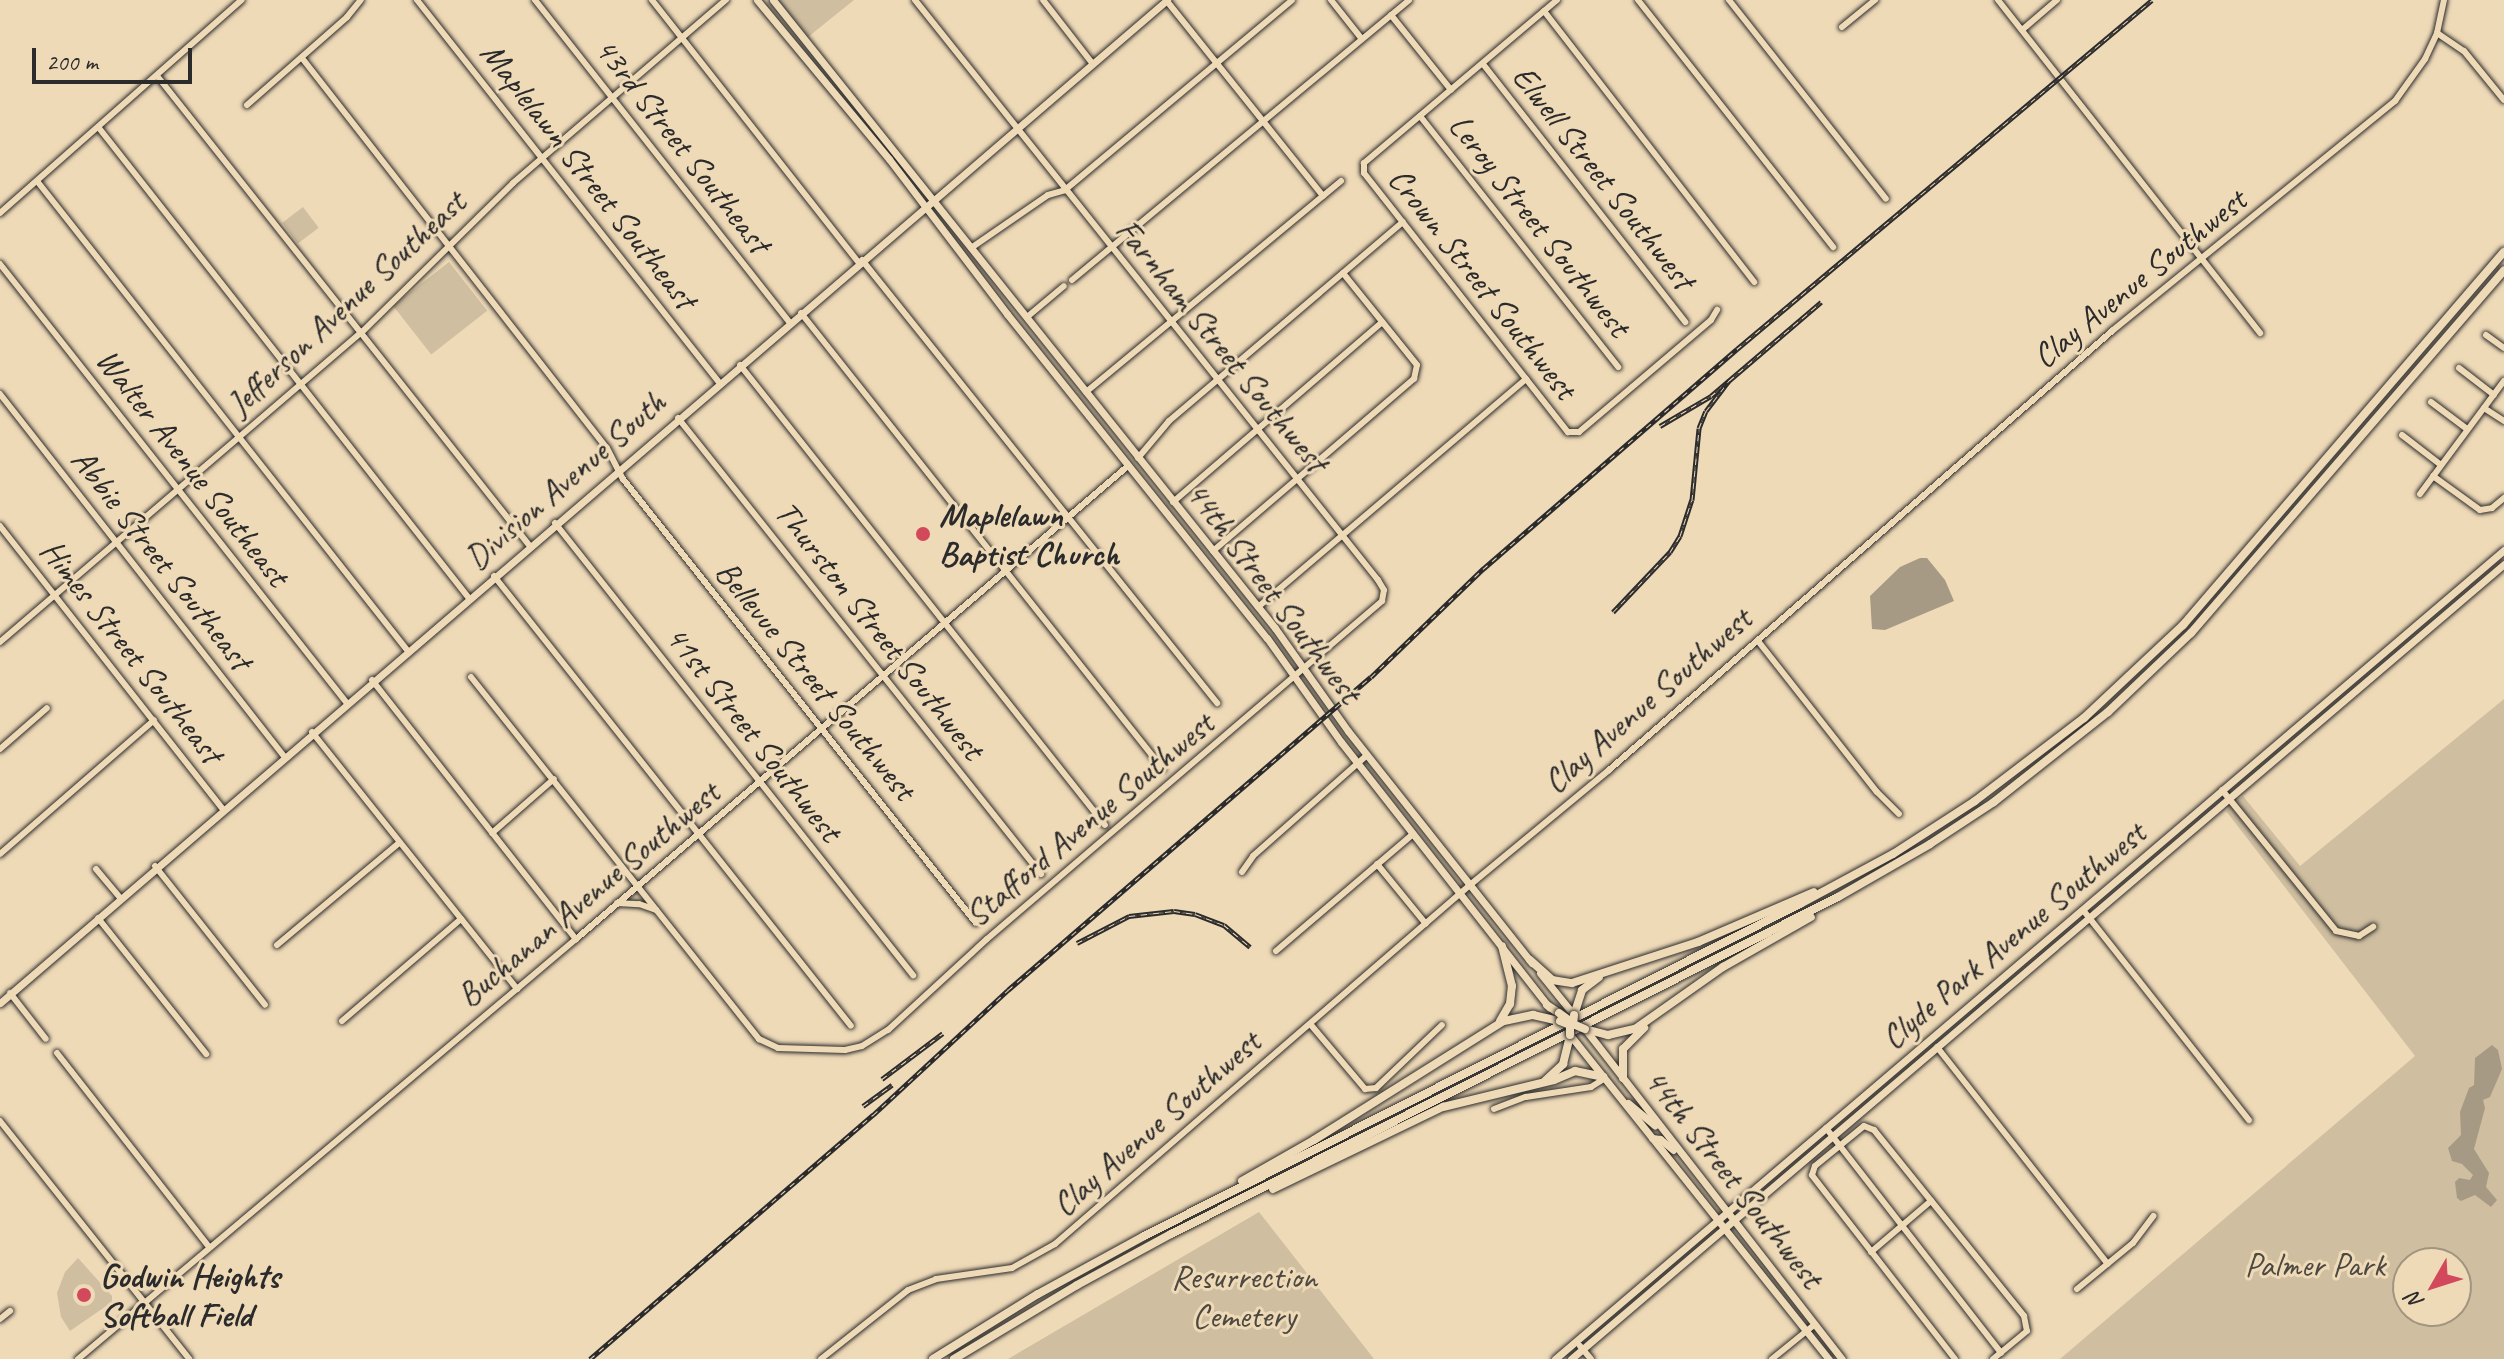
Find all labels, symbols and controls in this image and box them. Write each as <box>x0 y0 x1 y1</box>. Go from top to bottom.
street label: 43rd Street Southeast <box>586 29 780 261</box>
scale bar <box>36 32 196 82</box>
street label: Maplelawn Street Southeast <box>472 33 706 317</box>
text: 200 m <box>46 47 98 77</box>
street label: Elwell Street Southwest <box>1504 57 1704 297</box>
street label: Leroy Street Southwest <box>1441 106 1639 344</box>
street label: Crown Street Southwest <box>1380 159 1586 407</box>
street label: Clay Avenue Southwest <box>2024 180 2254 376</box>
street label: Jefferson Avenue Southeast <box>218 182 474 424</box>
street label: Farnham Street Southwest <box>1107 210 1337 480</box>
street label: Walter Avenue Southeast <box>88 340 298 594</box>
street label: Division Avenue South <box>457 382 673 578</box>
street label: Abbie Street Southeast <box>63 440 261 678</box>
street label: 44th Street Southwest <box>1177 473 1371 711</box>
street label: Thurston Street Southwest <box>767 493 993 767</box>
place label: Maplelawn Baptist Church <box>939 494 1120 574</box>
marker: Maplelawn Baptist Church <box>914 525 932 543</box>
street label: Himes Street Southeast <box>32 530 232 772</box>
street label: Bellevue Street Southwest <box>707 552 925 808</box>
street label: Clay Avenue Southwest <box>1535 599 1759 801</box>
street label: 41st Street Southwest <box>657 617 851 849</box>
street label: Stafford Avenue Southwest <box>957 703 1221 935</box>
street label: Buchanan Avenue Southwest <box>449 772 727 1016</box>
street label: Clyde Park Avenue Southwest <box>1872 812 2154 1058</box>
street label: Clay Avenue Southwest <box>1044 1022 1268 1224</box>
street label: 44th Street Southwest <box>1636 1060 1832 1296</box>
park label: Palmer Park <box>2244 1245 2386 1285</box>
north arrow <box>2392 1247 2472 1327</box>
place label: Godwin Heights Softball Field <box>100 1255 280 1334</box>
park label: Resurrection Cemetery <box>1171 1256 1317 1336</box>
marker: Godwin Heights Softball Field <box>75 1286 93 1304</box>
text: N <box>2400 1287 2430 1315</box>

